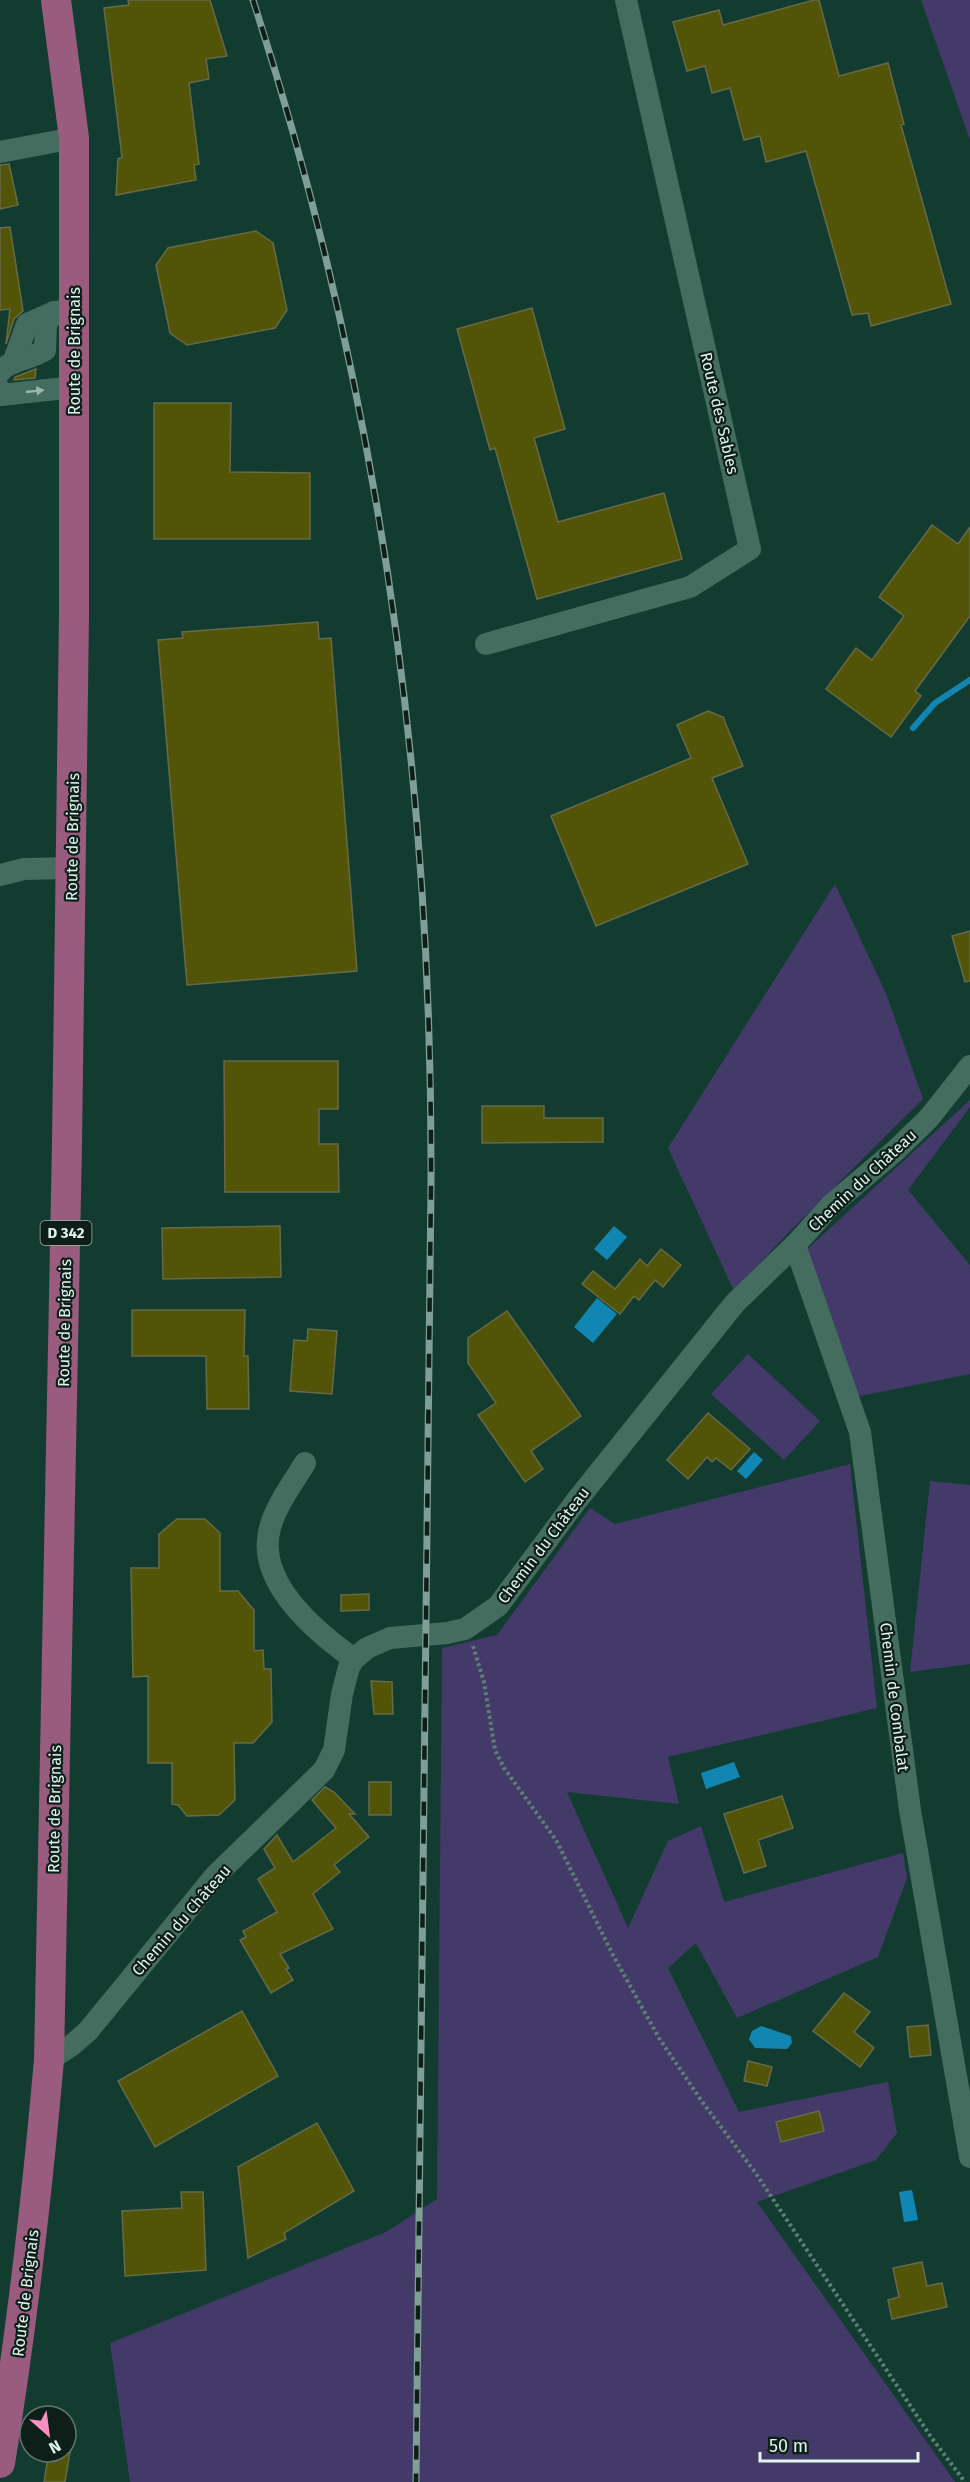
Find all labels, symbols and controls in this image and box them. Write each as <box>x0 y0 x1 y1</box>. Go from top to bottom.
street label: Route de Brignais <box>65 287 84 415</box>
street label: Route des Sables <box>696 350 743 476</box>
one-way arrow <box>25 386 44 396</box>
street label: Route de Brignais <box>62 773 83 901</box>
street label: Chemin du Château <box>804 1125 920 1235</box>
road number: D 342 <box>40 1221 92 1245</box>
street label: Route de Brignais <box>54 1259 75 1387</box>
street label: Chemin du Château <box>493 1483 593 1607</box>
street label: Chemin de Combalat <box>876 1621 913 1773</box>
street label: Route de Brignais <box>44 1745 65 1873</box>
street label: Chemin du Château <box>128 1861 235 1980</box>
street label: Route de Brignais <box>8 2228 43 2358</box>
north arrow <box>18 2404 78 2464</box>
scale bar <box>760 2425 918 2463</box>
text: 50 m <box>769 2435 808 2457</box>
text: N <box>46 2436 64 2458</box>

